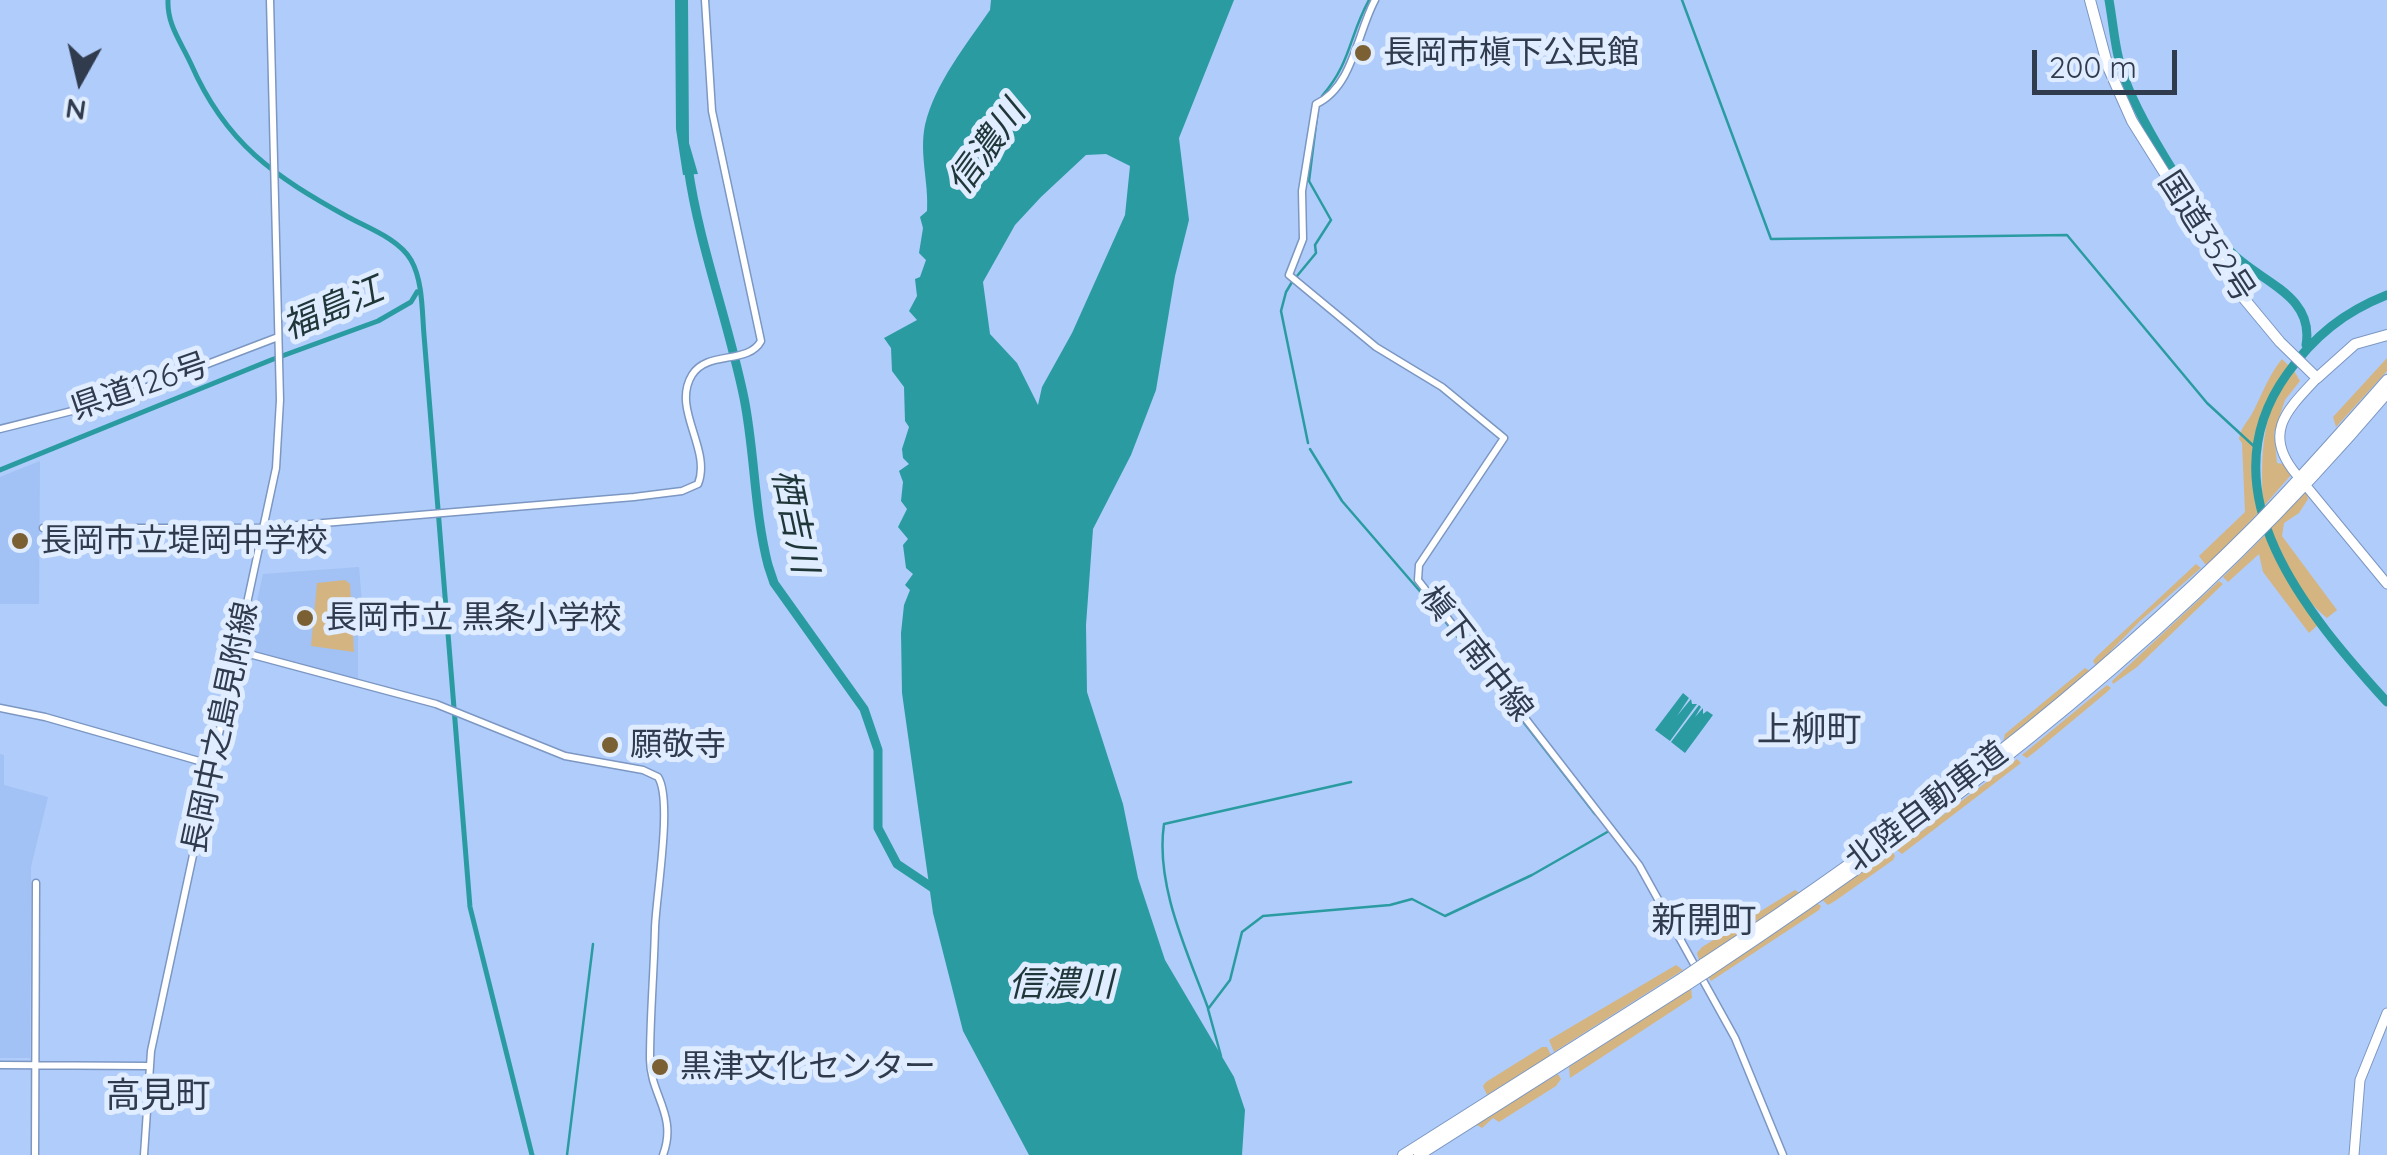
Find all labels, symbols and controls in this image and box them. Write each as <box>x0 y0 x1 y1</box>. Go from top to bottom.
north arrow <box>30 30 130 130</box>
scale bar <box>2037 30 2182 92</box>
place label: 長岡市槇下公民館 <box>1383 34 1639 72</box>
marker: 長岡市槇下公民館 <box>1352 42 1374 64</box>
text: 200 m <box>2049 48 2137 86</box>
text: N <box>63 91 88 129</box>
water label: 信濃川 <box>939 93 1035 203</box>
street label: 国道352号 <box>2150 165 2262 309</box>
water label: 福島江 <box>276 269 390 349</box>
street label: 県道126号 <box>66 346 214 428</box>
water label: 栖吉川 <box>763 465 825 577</box>
place label: 長岡市立堤岡中学校 <box>40 522 328 560</box>
marker: 長岡市立堤岡中学校 <box>9 530 31 552</box>
street label: 槇下南中線 <box>1412 579 1540 729</box>
street label: 長岡中之島見附線 <box>176 599 266 857</box>
place label: 長岡市立 黒条小学校 <box>325 599 622 637</box>
marker: 長岡市立 黒条小学校 <box>294 607 316 629</box>
district label: 上柳町 <box>1757 709 1861 751</box>
place label: 願敬寺 <box>630 726 726 764</box>
marker: 願敬寺 <box>599 734 621 756</box>
street label: 北陸自動車道 <box>1839 734 2015 880</box>
district label: 新開町 <box>1652 900 1756 942</box>
water label: 信濃川 <box>1009 964 1113 1006</box>
place label: 黒津文化センター <box>680 1048 936 1086</box>
marker: 黒津文化センター <box>649 1056 671 1078</box>
district label: 高見町 <box>106 1075 210 1117</box>

